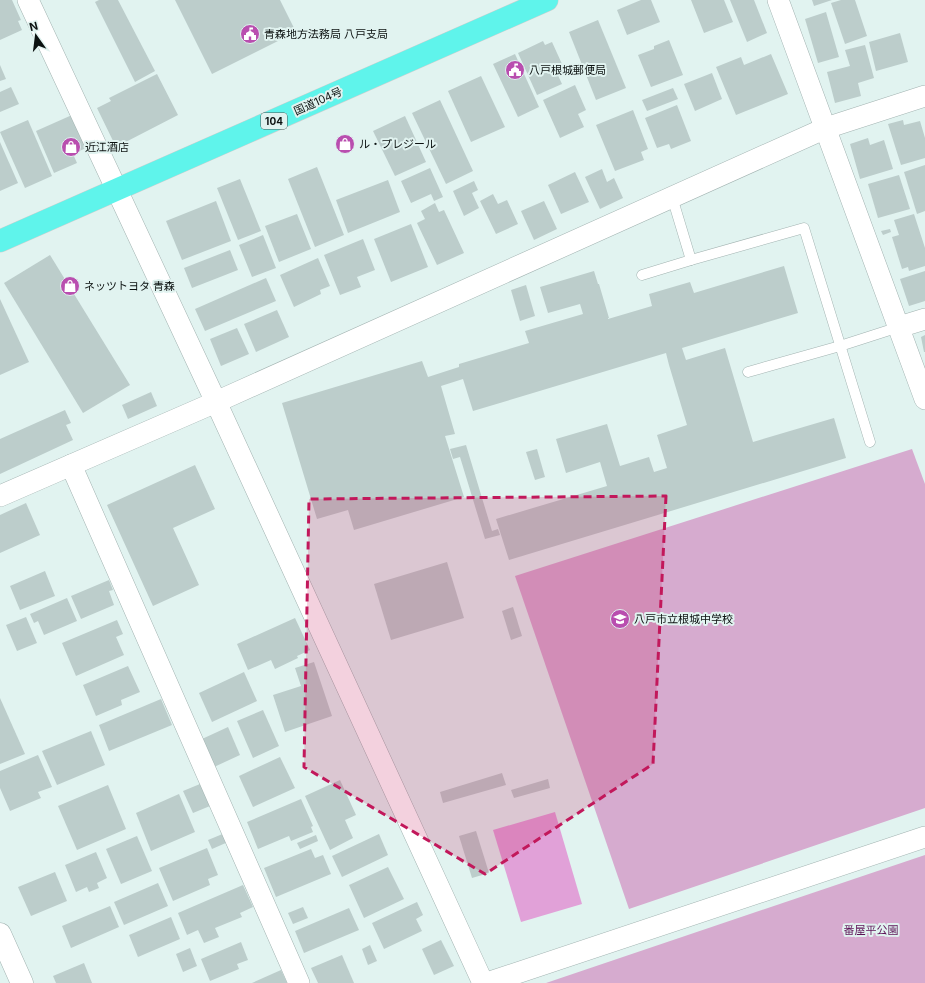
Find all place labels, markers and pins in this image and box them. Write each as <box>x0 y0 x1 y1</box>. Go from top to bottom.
public building icon: 青森地方法務局 八戸支局 <box>239 23 261 45</box>
place label: 青森地方法務局 八戸支局 <box>264 27 388 41</box>
public building icon: 八戸根城郵便局 <box>504 59 526 81</box>
place label: 八戸根城郵便局 <box>529 63 606 77</box>
shop icon: ル・プレジール <box>334 133 356 155</box>
shop icon: 近江酒店 <box>60 136 82 158</box>
place label: ル・プレジール <box>359 137 436 151</box>
place label: 近江酒店 <box>85 140 129 154</box>
shop icon: ネッツトヨタ 青森 <box>59 275 81 297</box>
place label: ネッツトヨタ 青森 <box>84 279 175 293</box>
school or university icon: 八戸市立根城中学校 <box>609 608 631 630</box>
place label: 八戸市立根城中学校 <box>634 612 733 626</box>

